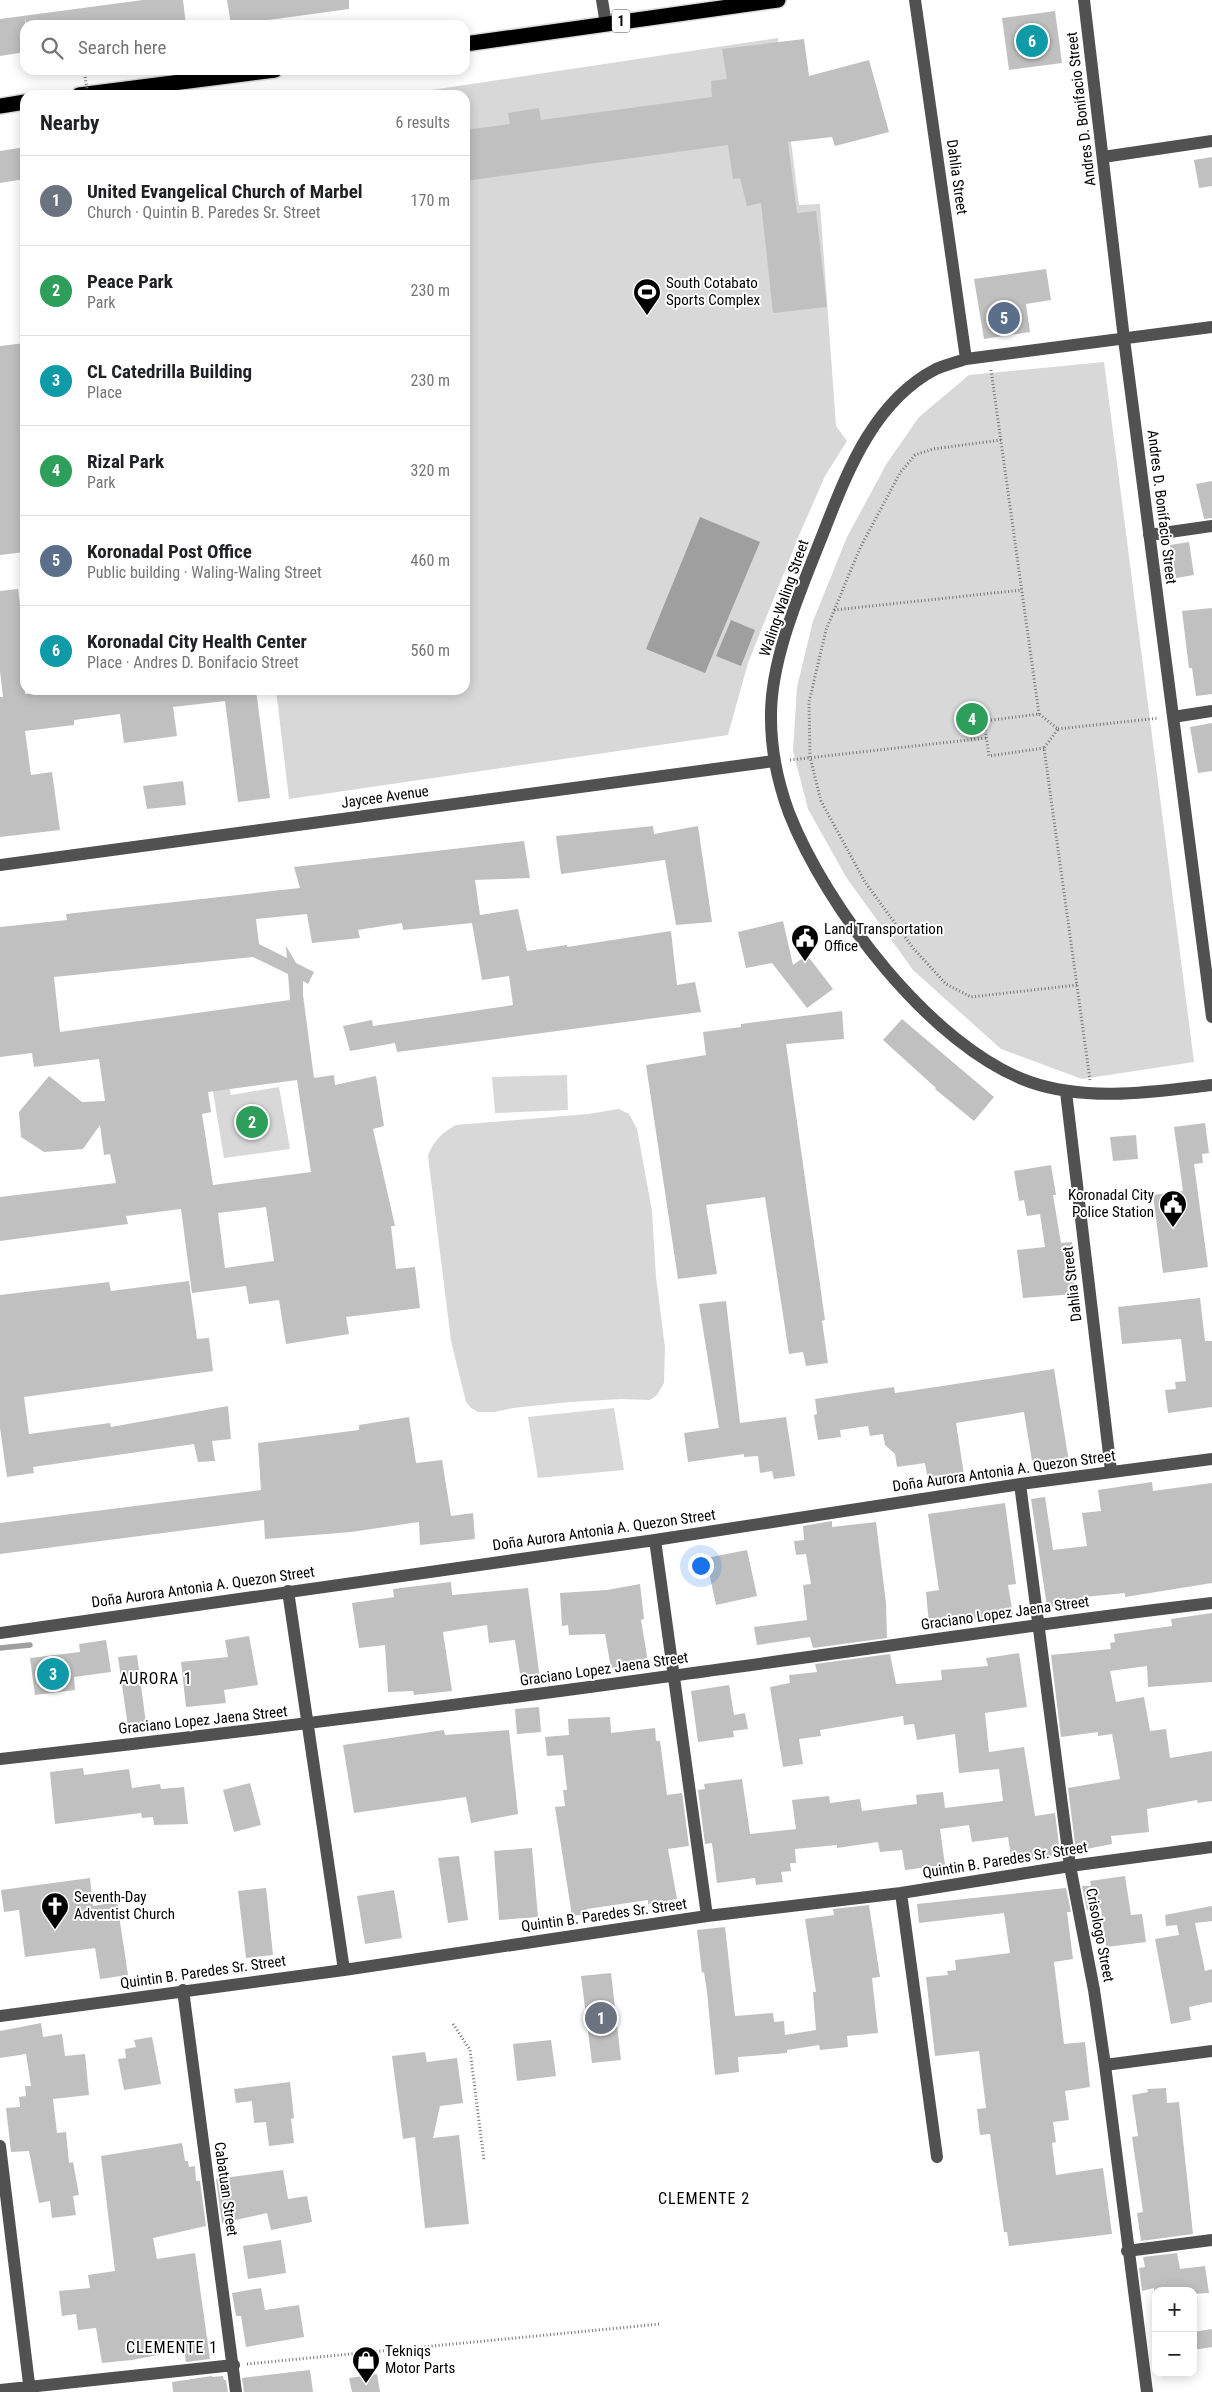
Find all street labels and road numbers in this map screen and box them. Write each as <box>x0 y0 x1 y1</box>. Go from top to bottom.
road number: 1 <box>612 10 630 32</box>
street label: Andres D. Bonifacio Street <box>1063 31 1099 187</box>
street label: Dahlia Street <box>943 138 971 216</box>
street label: Andres D. Bonifacio Street <box>1144 429 1180 585</box>
street label: Waling-Waling Street <box>756 537 812 659</box>
street label: Jaycee Avenue <box>340 782 430 812</box>
street label: Dahlia Street <box>1058 1245 1086 1323</box>
street label: Doña Aurora Antonia A. Quezon Street <box>891 1446 1117 1496</box>
street label: Doña Aurora Antonia A. Quezon Street <box>491 1505 717 1555</box>
street label: Doña Aurora Antonia A. Quezon Street <box>90 1562 316 1612</box>
street label: Graciano Lopez Jaena Street <box>920 1592 1090 1634</box>
street label: Graciano Lopez Jaena Street <box>519 1648 689 1690</box>
street label: Graciano Lopez Jaena Street <box>118 1702 288 1738</box>
street label: Quintin B. Paredes Sr. Street <box>921 1838 1089 1882</box>
street label: Crisologo Street <box>1082 1886 1118 1984</box>
street label: Quintin B. Paredes Sr. Street <box>520 1894 688 1936</box>
street label: Quintin B. Paredes Sr. Street <box>119 1951 287 1993</box>
street label: Cabatuan Street <box>210 2141 242 2237</box>

